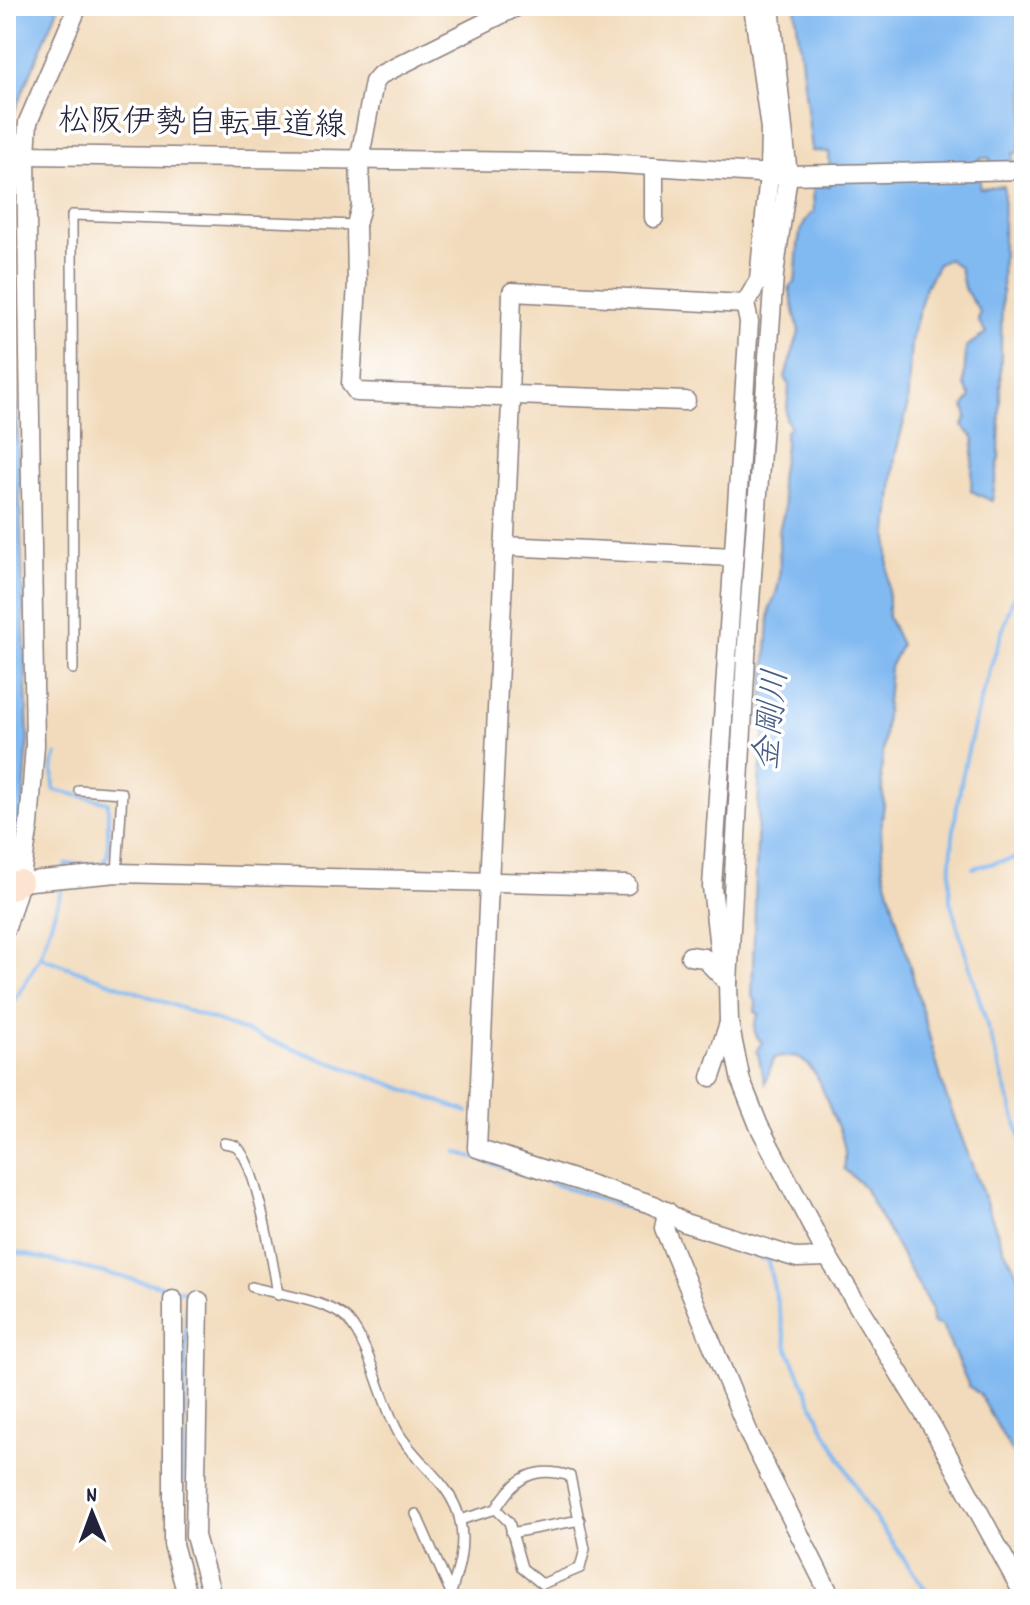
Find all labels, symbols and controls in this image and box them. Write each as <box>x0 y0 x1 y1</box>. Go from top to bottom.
street label: 松阪伊勢自転車道線 <box>58 100 346 152</box>
water label: 金剛川 <box>744 667 804 773</box>
north arrow <box>52 1473 132 1553</box>
text: N <box>86 1481 98 1512</box>

